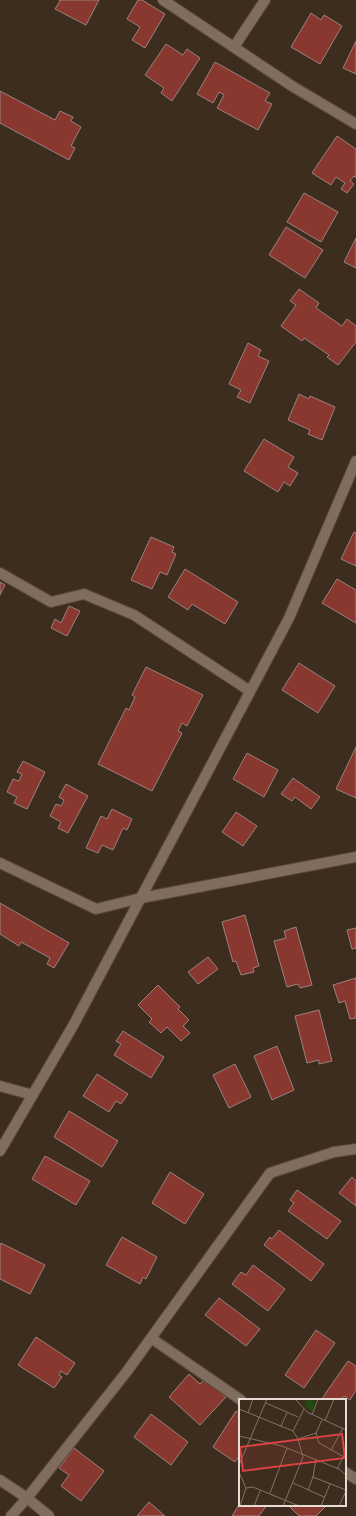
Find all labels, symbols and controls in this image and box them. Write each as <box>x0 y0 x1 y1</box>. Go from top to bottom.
inset map <box>239 1399 346 1506</box>

